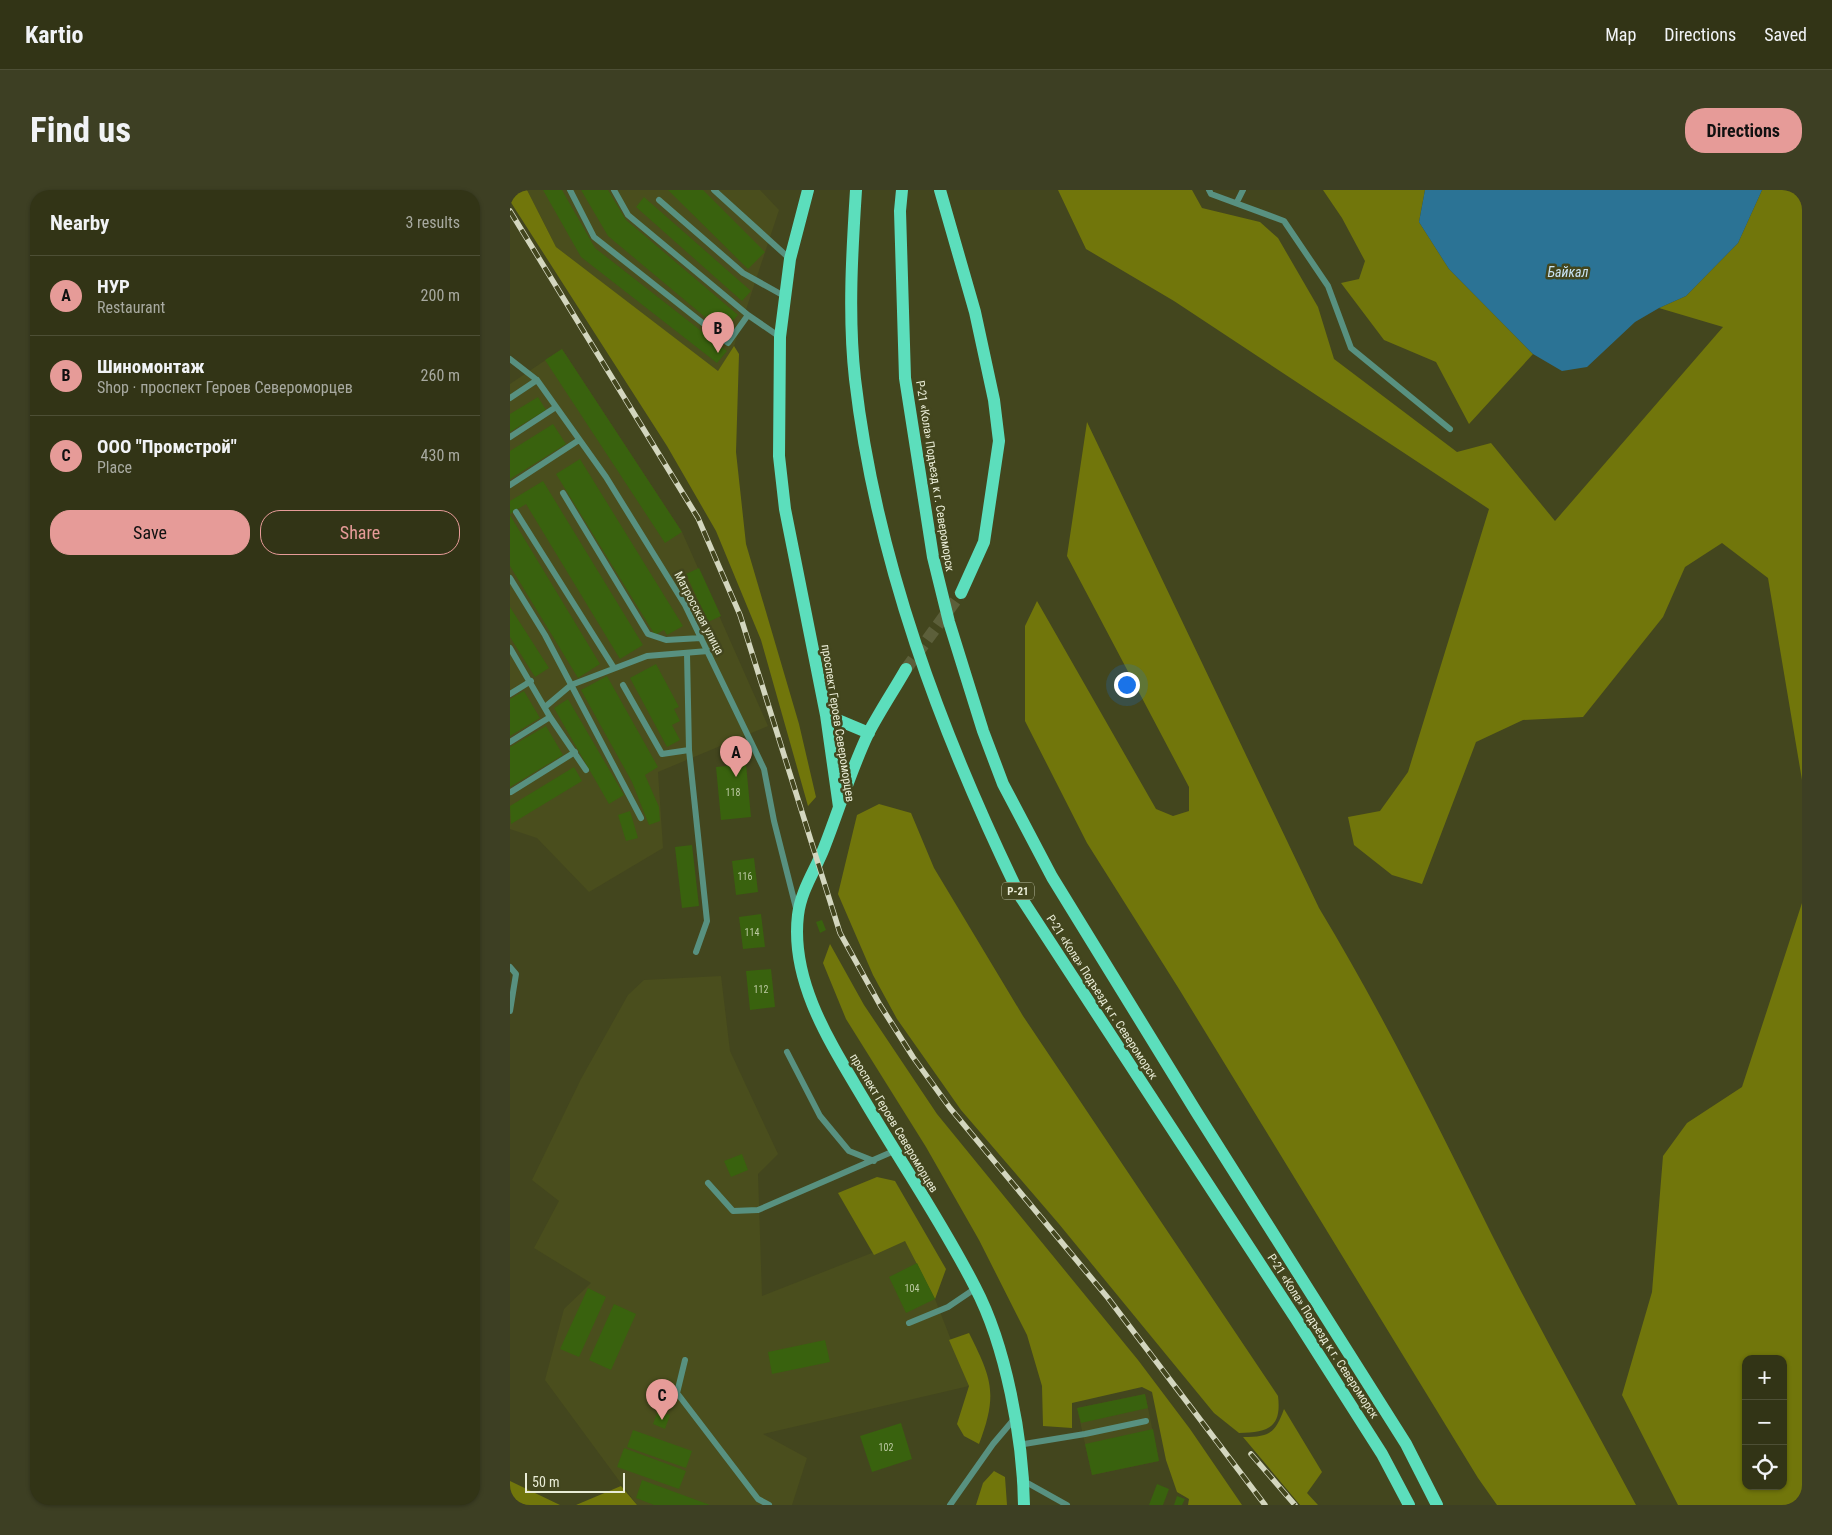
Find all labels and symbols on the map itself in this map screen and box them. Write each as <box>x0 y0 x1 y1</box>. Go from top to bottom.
water label: Байкал <box>1548 264 1589 280</box>
pin: B <box>702 312 734 353</box>
street label: Р-21 «Кола» Подъезд к г. Североморск <box>913 379 957 573</box>
street label: Матросская улица <box>671 569 727 657</box>
street label: проспект Героев Североморцев <box>819 643 857 803</box>
your location <box>1114 672 1140 698</box>
pin: A <box>720 736 752 777</box>
house number: 118 <box>726 787 740 798</box>
house number: 116 <box>738 871 752 882</box>
road number: Р-21 <box>1002 882 1034 899</box>
street label: Р-21 «Кола» Подъезд к г. Североморск <box>1043 912 1161 1082</box>
house number: 114 <box>745 927 759 938</box>
house number: 112 <box>754 984 768 995</box>
street label: проспект Героев Североморцев <box>847 1051 941 1195</box>
street label: Р-21 «Кола» Подъезд к г. Североморск <box>1264 1251 1382 1421</box>
house number: 104 <box>905 1283 919 1294</box>
pin: C <box>646 1379 678 1420</box>
house number: 102 <box>879 1442 893 1453</box>
scale bar <box>525 1470 625 1493</box>

